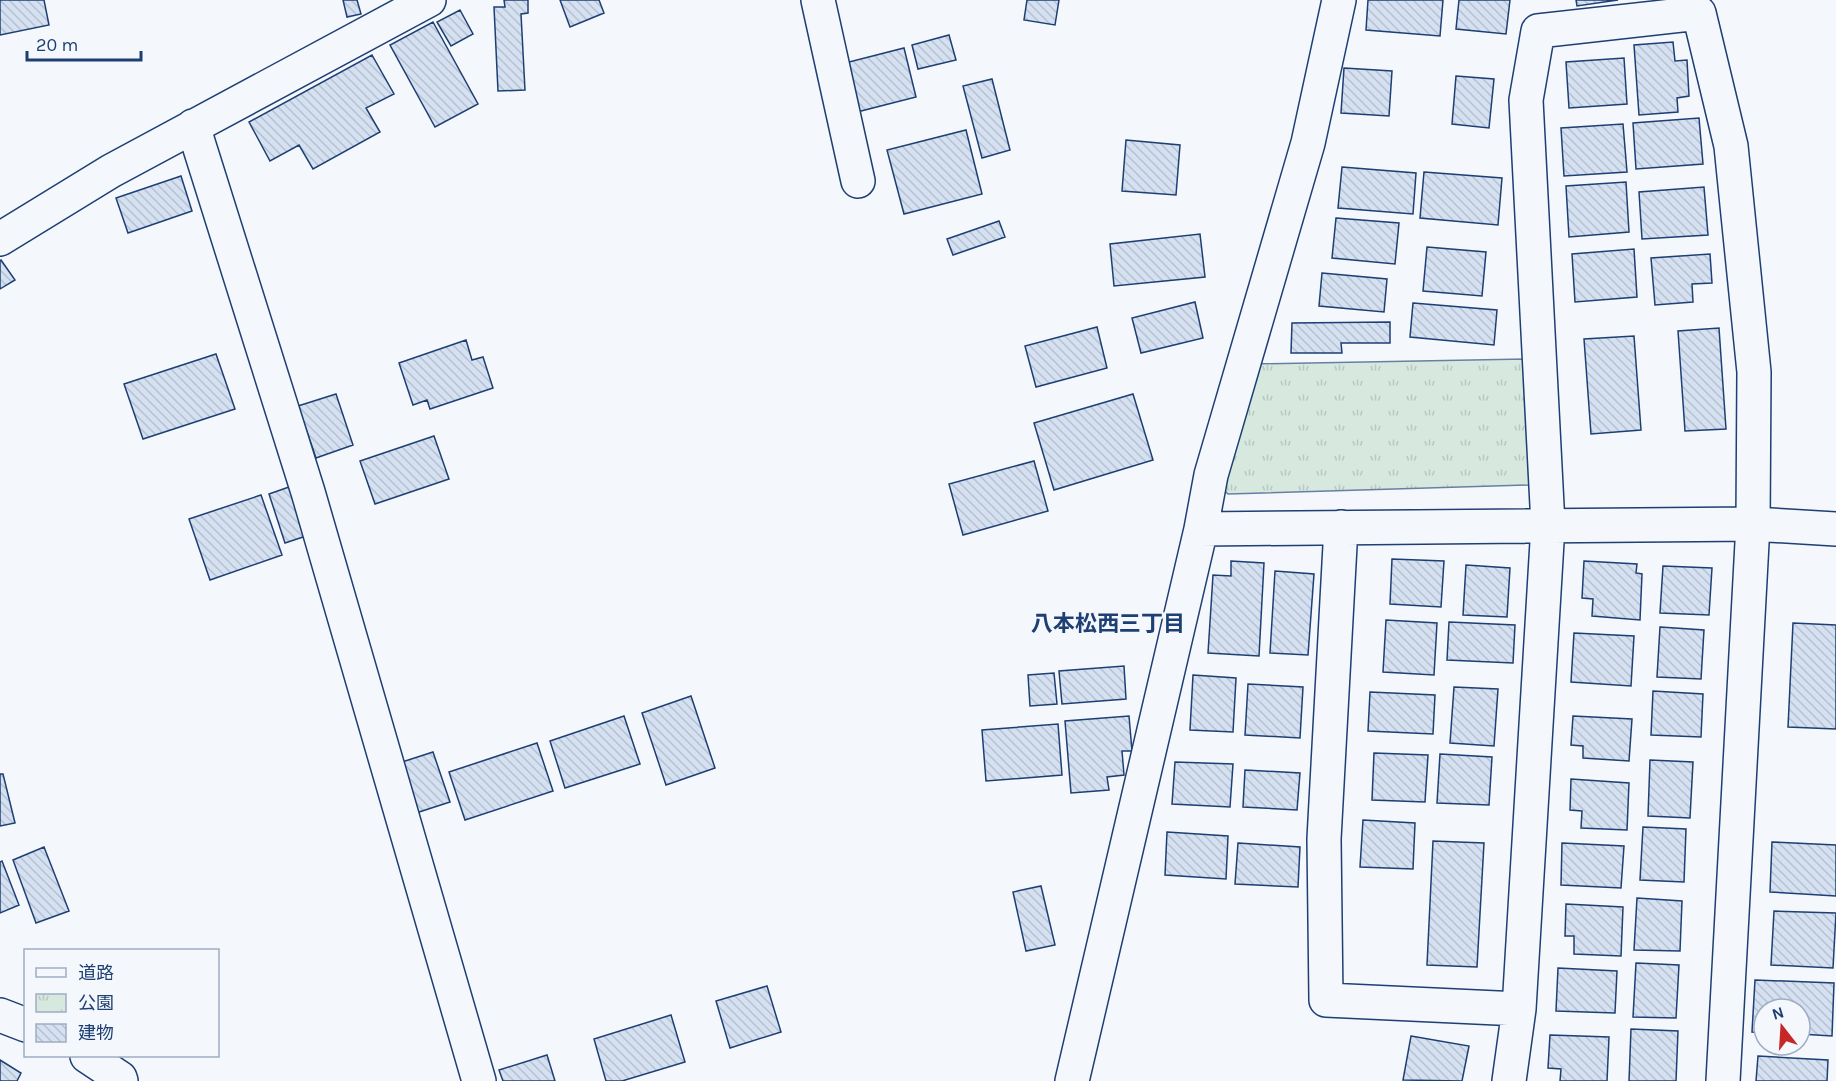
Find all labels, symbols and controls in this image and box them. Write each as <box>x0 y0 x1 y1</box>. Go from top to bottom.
scale bar <box>27 24 141 62</box>
text: 20 m <box>36 34 78 56</box>
district label: 八本松西三丁目 <box>1031 611 1185 637</box>
legend <box>24 949 219 1057</box>
text: 道路 <box>78 962 114 984</box>
text: 公園 <box>78 992 114 1014</box>
north arrow <box>1752 997 1812 1057</box>
text: N <box>1769 1002 1786 1024</box>
text: 建物 <box>78 1022 114 1044</box>

